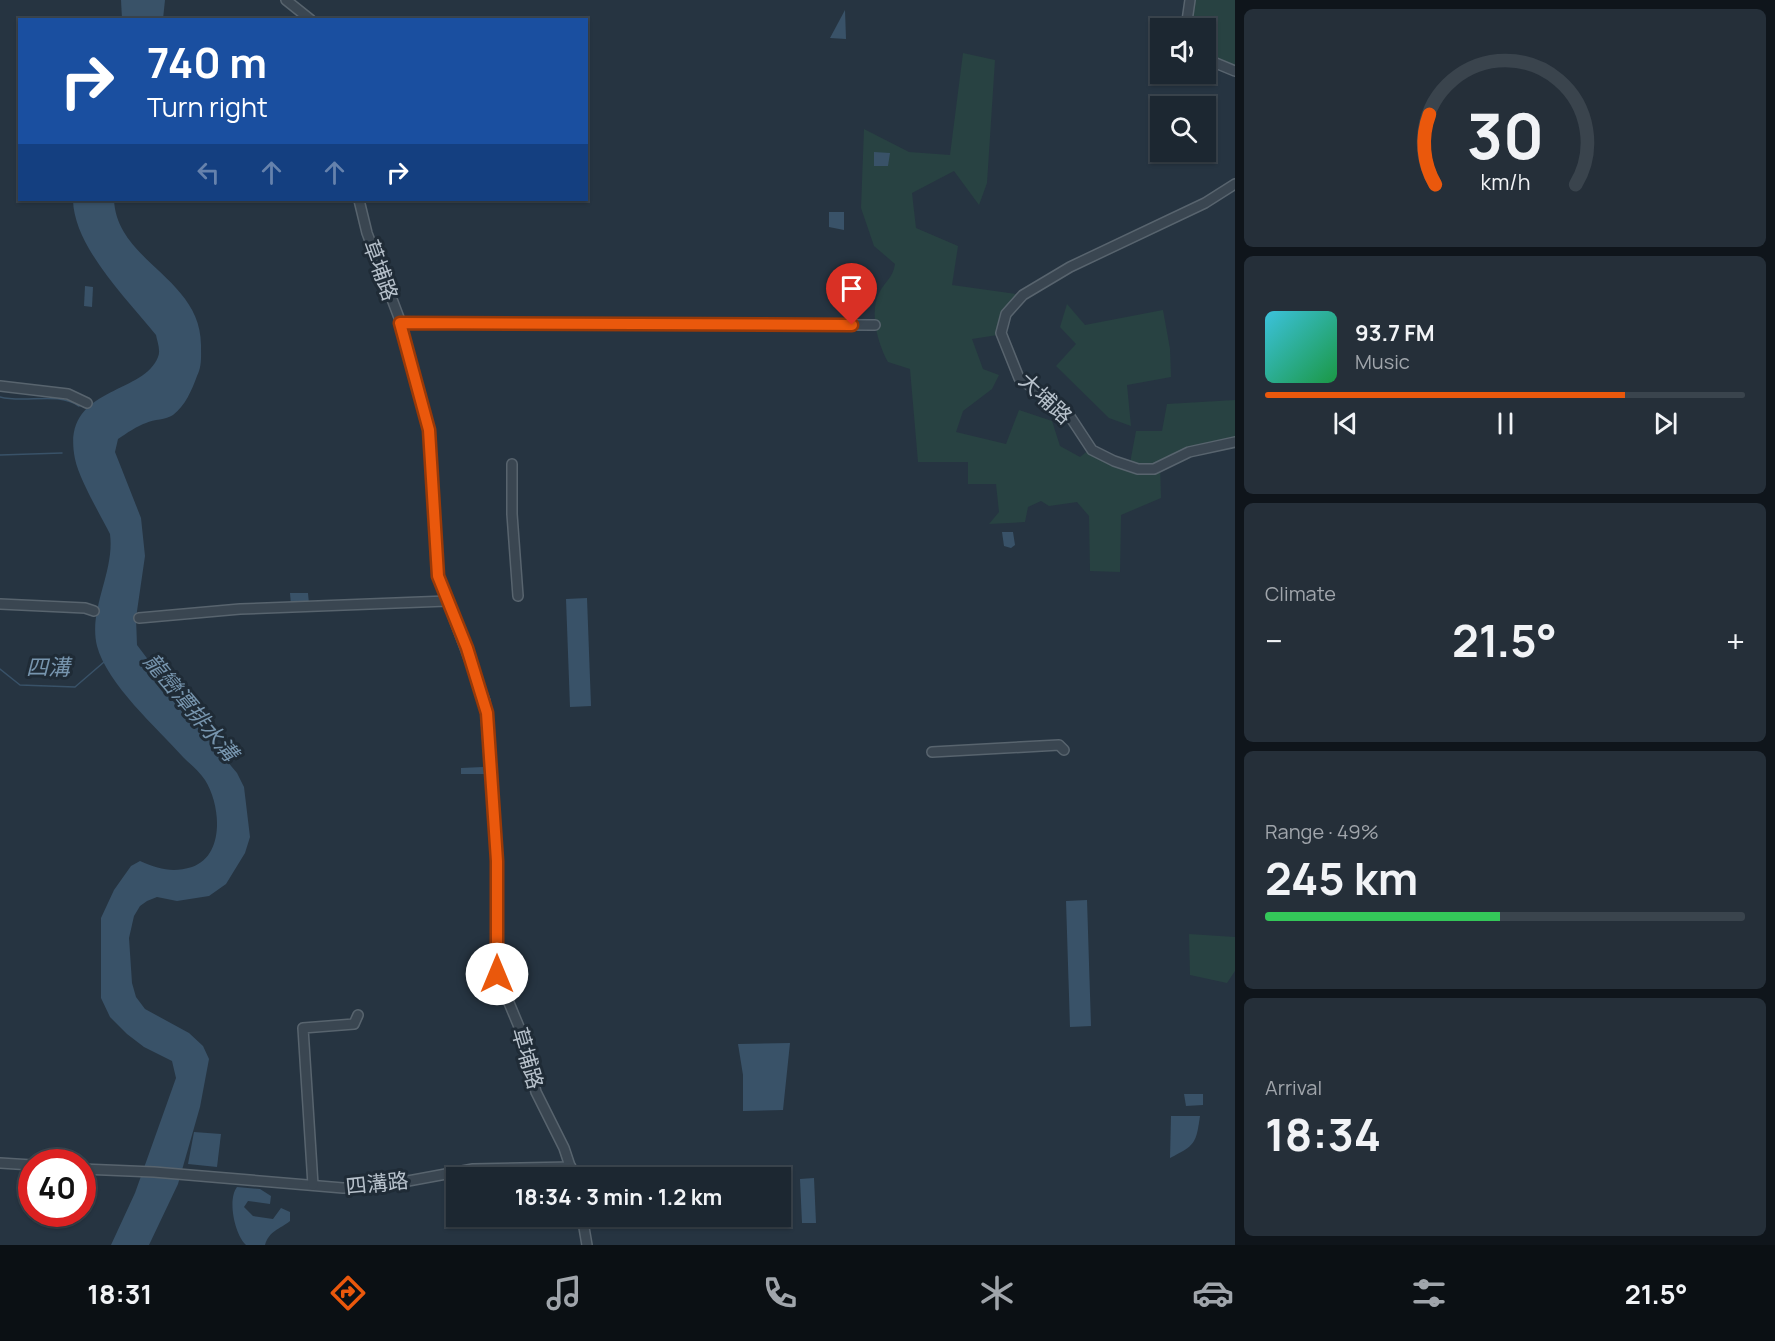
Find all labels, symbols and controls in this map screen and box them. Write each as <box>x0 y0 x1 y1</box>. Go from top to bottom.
map controls <box>1150 18 1216 162</box>
button: sound <box>1150 18 1216 84</box>
text: 740 m <box>147 33 267 91</box>
icon: right <box>48 42 126 120</box>
text: Turn right <box>147 88 268 125</box>
text: 30 <box>1466 92 1544 178</box>
button: search <box>1150 96 1216 162</box>
icon: left <box>192 156 225 189</box>
icon: ahead <box>255 156 288 189</box>
icon: ahead <box>318 156 351 189</box>
icon: right <box>381 156 414 189</box>
text: km/h <box>1480 167 1530 196</box>
street label: 草埔路 <box>357 236 405 304</box>
pin <box>826 263 877 325</box>
icon: arrive <box>835 272 868 305</box>
text: 93.7 FM <box>1355 318 1435 348</box>
text: Music <box>1355 348 1410 375</box>
street label: 大埔路 <box>1013 366 1079 430</box>
icon: previous <box>1329 407 1362 440</box>
icon: pause <box>1489 407 1522 440</box>
icon: next <box>1649 407 1682 440</box>
text: Climate <box>1265 580 1336 607</box>
text: 21.5° <box>1452 609 1557 671</box>
text: − <box>1265 618 1283 663</box>
text: + <box>1726 618 1745 663</box>
water label: 龍巒潭排水溝 <box>137 647 247 769</box>
water label: 四溝 <box>26 652 73 682</box>
text: Range · 49% <box>1265 818 1379 845</box>
text: 245 km <box>1265 847 1418 909</box>
position arrow <box>465 942 529 1006</box>
street label: 草埔路 <box>506 1024 550 1092</box>
text: Arrival <box>1265 1074 1322 1101</box>
text: 18:34 <box>1265 1103 1381 1165</box>
speed limit sign: 40 <box>18 1149 96 1227</box>
street label: 四溝路 <box>344 1166 410 1200</box>
text: 18:34 · 3 min · 1.2 km <box>515 1182 722 1212</box>
icon: directions <box>327 1272 369 1314</box>
icon: music <box>543 1272 585 1314</box>
icon: phone <box>759 1272 801 1314</box>
icon: climate <box>976 1272 1018 1314</box>
icon: car <box>1192 1272 1234 1314</box>
icon: filters <box>1408 1272 1450 1314</box>
text: 18:31 <box>87 1275 152 1312</box>
text: 21.5° <box>1625 1275 1688 1312</box>

